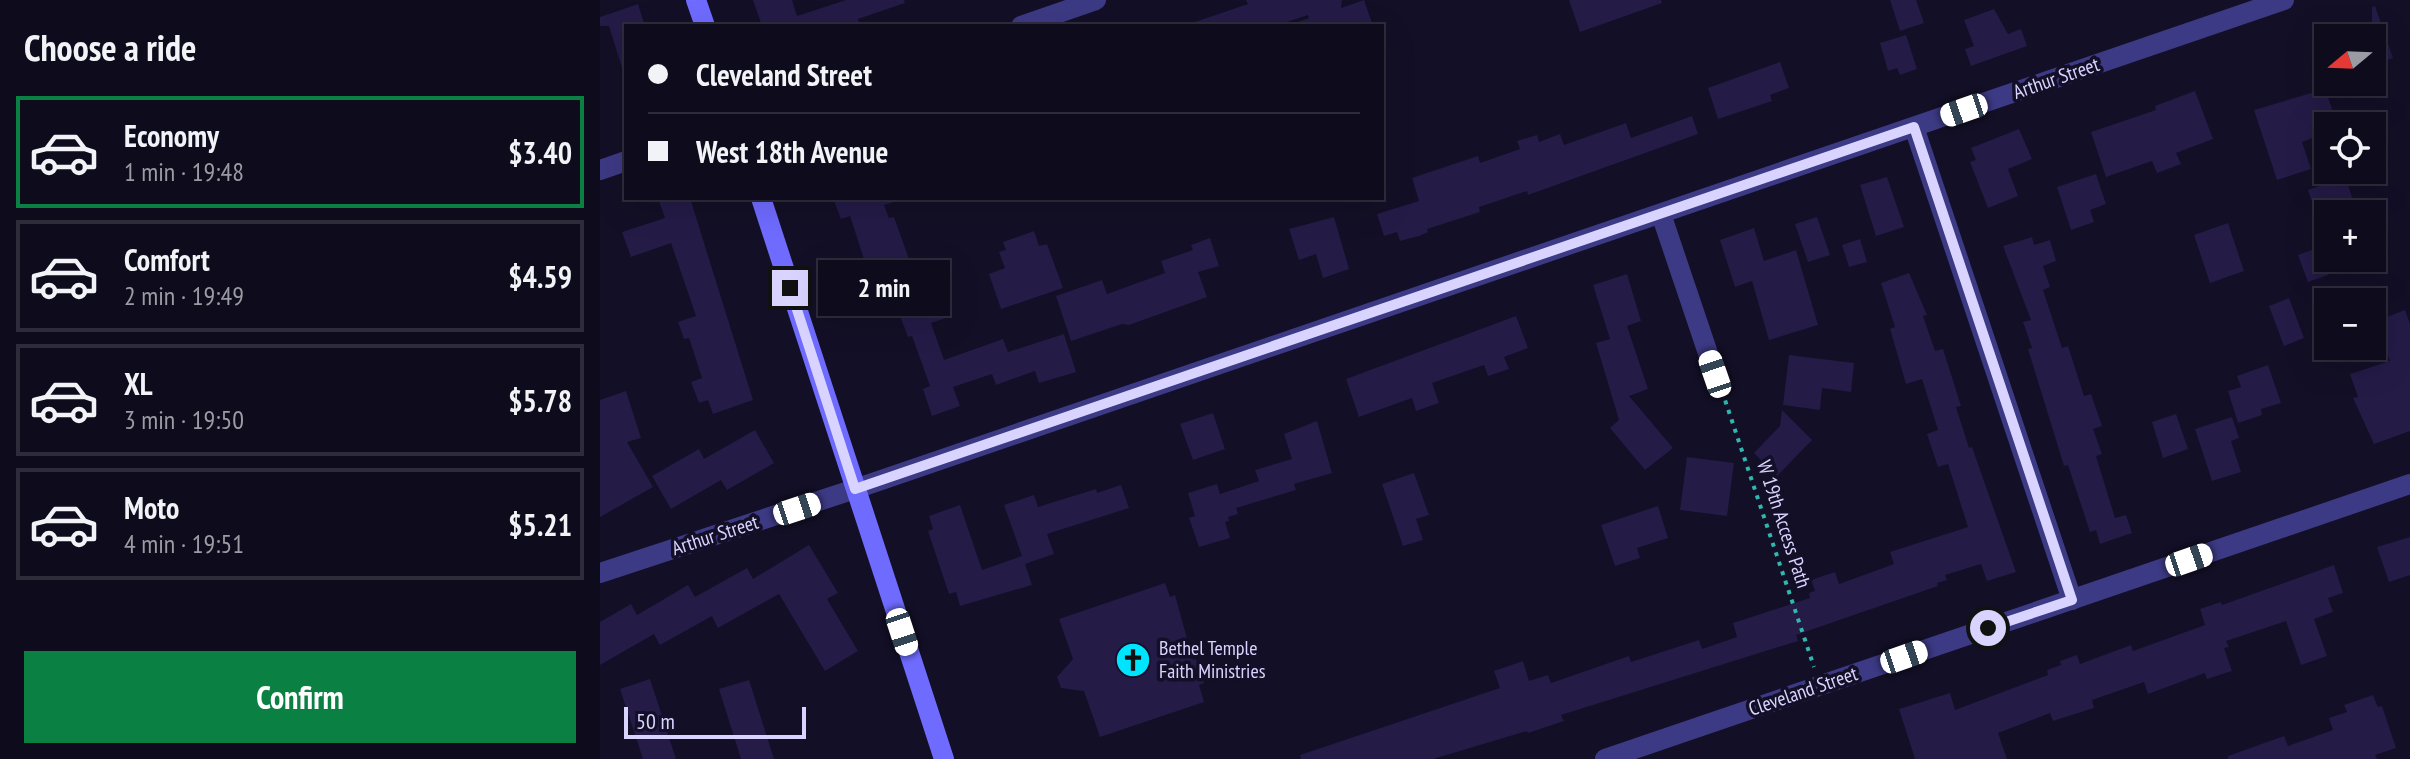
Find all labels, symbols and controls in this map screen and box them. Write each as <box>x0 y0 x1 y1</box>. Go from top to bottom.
text: Choose a ride <box>24 24 196 71</box>
north arrow <box>2314 24 2386 96</box>
map controls <box>2314 24 2386 360</box>
street label: Arthur Street <box>2009 51 2103 105</box>
text: Cleveland Street <box>696 55 872 94</box>
car <box>1937 91 1991 129</box>
button: locate <box>2314 112 2386 184</box>
icon: car <box>28 116 100 188</box>
text: Economy <box>124 116 219 155</box>
text: West 18th Avenue <box>696 132 888 171</box>
text: $3.40 <box>508 133 572 172</box>
text: 1 min · 19:48 <box>124 155 244 188</box>
button: + <box>2314 200 2386 272</box>
icon: car <box>28 240 100 312</box>
text: Comfort <box>124 240 210 279</box>
text: $4.59 <box>508 257 572 296</box>
callout: 2 min <box>818 260 950 316</box>
route end <box>772 270 808 306</box>
text: 2 min <box>858 271 910 304</box>
text: 2 min · 19:49 <box>124 279 244 312</box>
button: − <box>2314 288 2386 360</box>
car <box>1696 347 1734 401</box>
icon: car <box>28 364 100 436</box>
text: XL <box>124 364 153 403</box>
text: $5.78 <box>508 381 572 420</box>
text: 3 min · 19:50 <box>124 403 244 436</box>
street label: W 19th Access Path <box>1751 457 1817 591</box>
icon: car <box>28 488 100 560</box>
text: Moto <box>124 488 179 527</box>
car <box>770 490 824 528</box>
text: $5.21 <box>508 505 572 544</box>
street label: Arthur Street <box>668 509 762 561</box>
text: 4 min · 19:51 <box>124 527 244 560</box>
car <box>2162 541 2216 579</box>
car <box>883 605 921 659</box>
route start <box>1970 610 2006 646</box>
place label: Bethel Temple Faith Ministries <box>1159 635 1266 684</box>
car <box>1877 638 1931 676</box>
church icon: Bethel Temple Faith Ministries <box>1114 641 1152 679</box>
button: Confirm <box>24 651 576 743</box>
street label: Cleveland Street <box>1745 660 1861 722</box>
scale bar <box>624 703 806 739</box>
text: 50 m <box>636 707 675 735</box>

